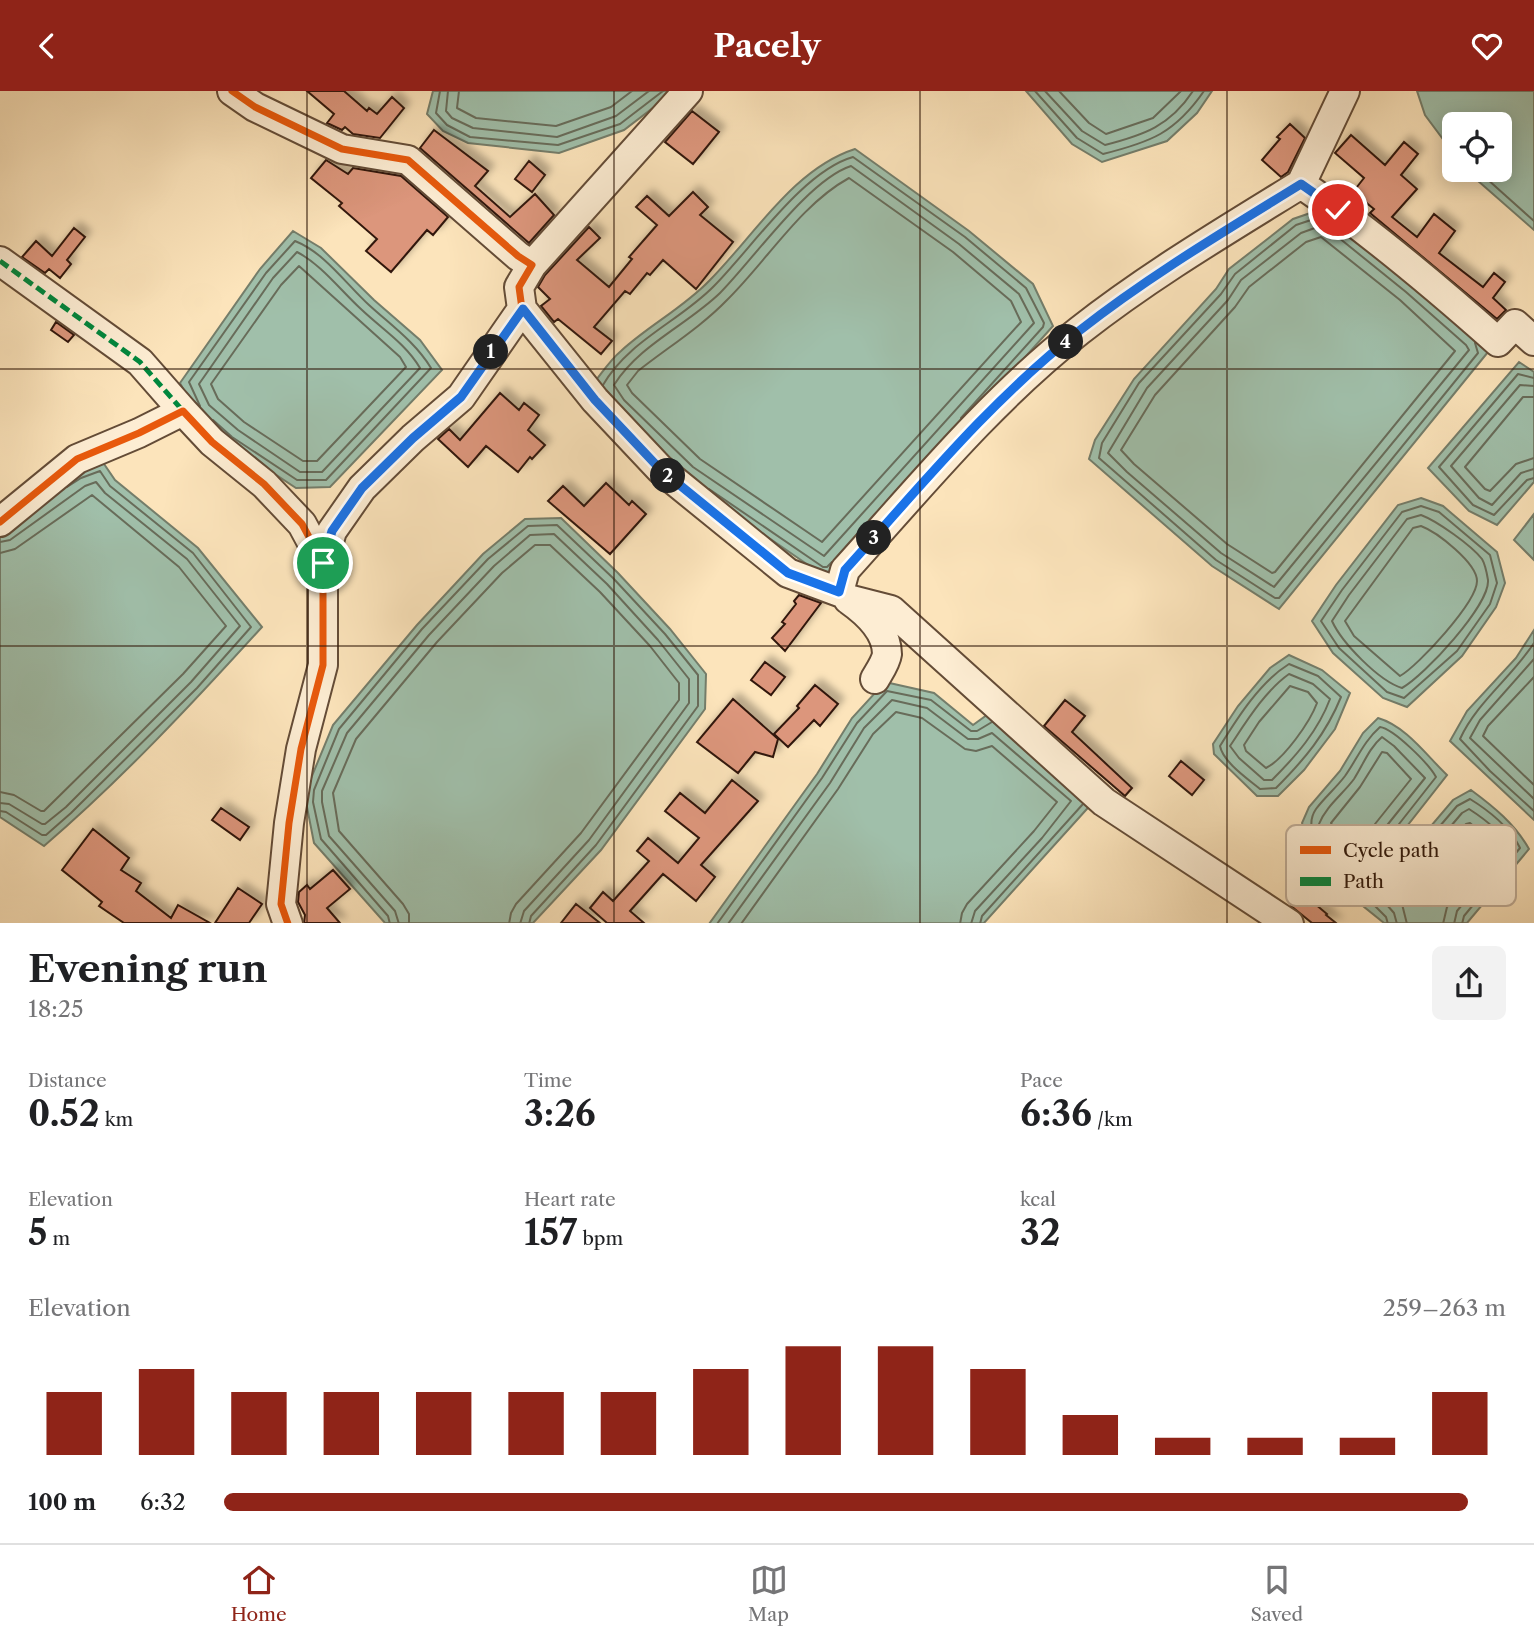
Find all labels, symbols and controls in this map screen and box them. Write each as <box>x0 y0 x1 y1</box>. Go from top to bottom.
text: Pacely <box>713 26 821 65</box>
icon: back <box>28 27 66 65</box>
icon: heart <box>1468 27 1506 65</box>
map controls <box>1442 112 1512 182</box>
button: locate <box>1442 112 1512 182</box>
pin <box>1308 180 1368 240</box>
icon: check <box>1319 191 1357 229</box>
pin: 4 <box>1048 324 1084 359</box>
text: 4 <box>1060 330 1071 353</box>
pin: 1 <box>474 335 508 369</box>
text: 1 <box>486 340 495 363</box>
pin: 2 <box>650 459 686 493</box>
text: 2 <box>662 464 673 487</box>
pin: 3 <box>856 521 892 555</box>
text: 3 <box>868 526 879 549</box>
pin <box>293 533 353 593</box>
icon: arrive <box>304 544 342 582</box>
legend <box>1286 825 1516 906</box>
text: Cycle path <box>1343 839 1439 862</box>
text: Path <box>1343 870 1384 893</box>
text: Evening run <box>28 945 268 992</box>
button: share <box>1432 946 1506 1020</box>
text: 18:25 <box>28 995 83 1023</box>
text: Distance <box>28 1069 107 1092</box>
text: Time <box>524 1069 572 1092</box>
text: Pace <box>1020 1069 1063 1092</box>
text: 0.52 <box>28 1092 100 1135</box>
text: 3:26 <box>524 1092 596 1135</box>
text: 6:36 <box>1020 1092 1092 1135</box>
text: km <box>100 1108 133 1131</box>
text: /km <box>1092 1108 1133 1131</box>
text: Elevation <box>28 1188 113 1211</box>
text: Heart rate <box>524 1188 616 1211</box>
text: kcal <box>1020 1188 1056 1211</box>
text: 5 <box>28 1211 47 1254</box>
text: 157 <box>524 1211 577 1254</box>
text: 32 <box>1020 1211 1060 1254</box>
text: m <box>47 1227 70 1250</box>
text: bpm <box>577 1227 623 1250</box>
text: Elevation <box>28 1294 131 1322</box>
text: 259–263 m <box>1383 1294 1506 1322</box>
text: 100 m <box>28 1488 96 1516</box>
text: 6:32 <box>140 1488 186 1516</box>
tab: Home <box>231 1561 287 1626</box>
tab: Map <box>748 1561 789 1626</box>
tab: Saved <box>1250 1561 1303 1626</box>

